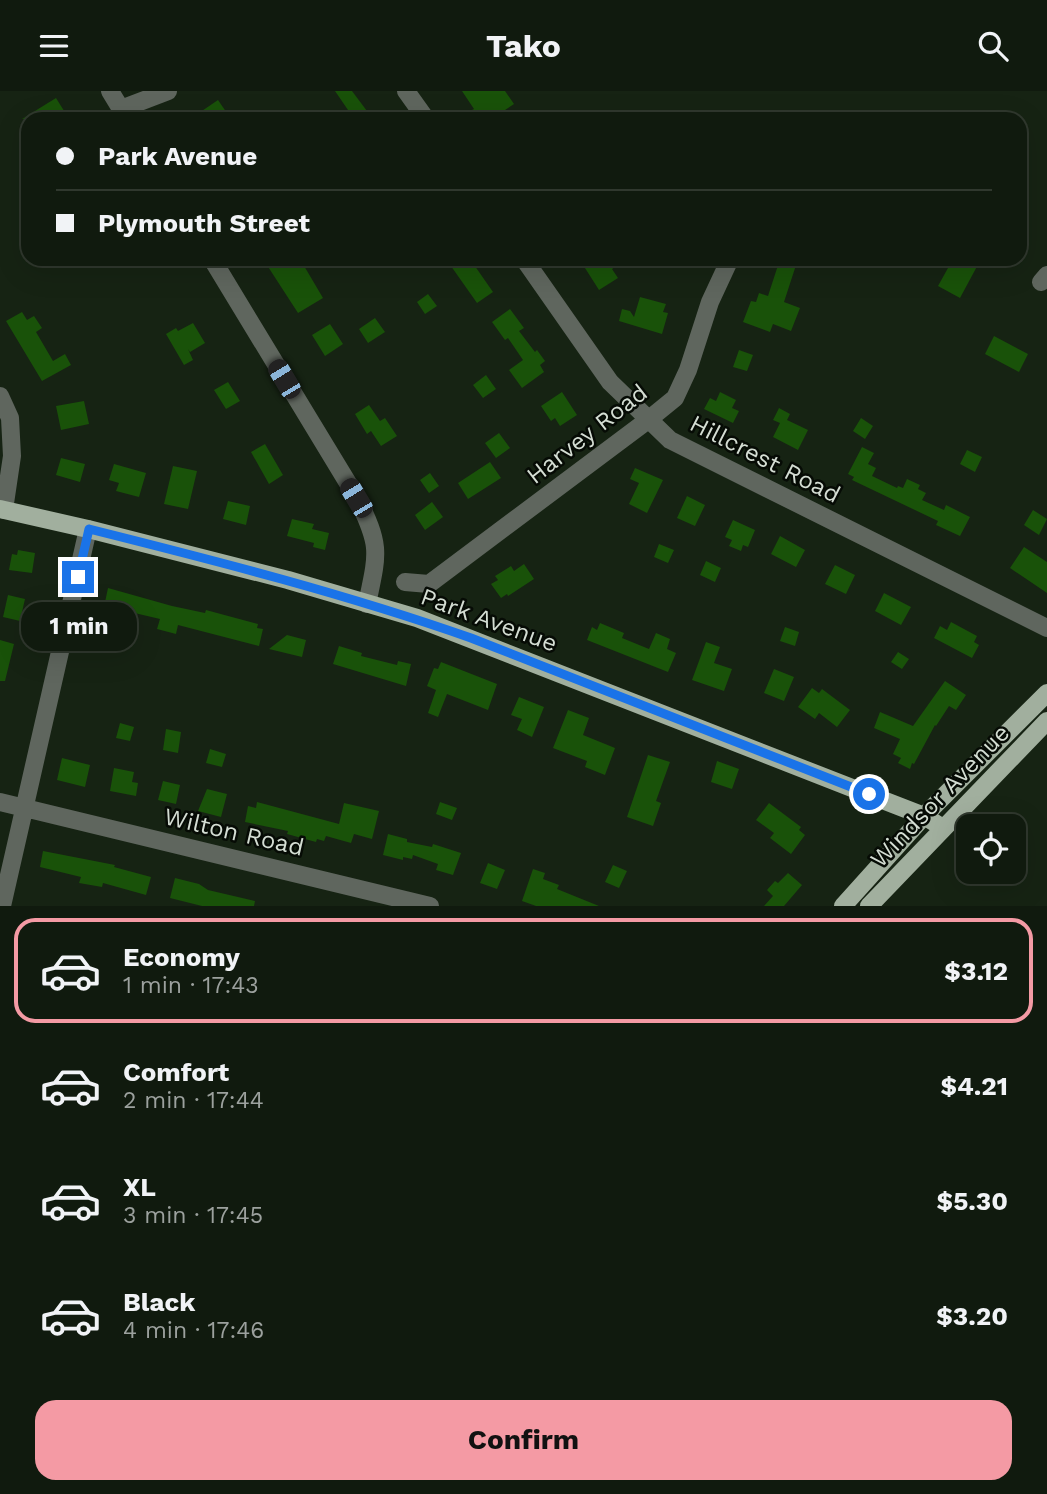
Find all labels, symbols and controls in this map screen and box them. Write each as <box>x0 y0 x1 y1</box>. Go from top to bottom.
icon: menu <box>35 27 73 65</box>
text: Tako <box>486 27 561 65</box>
icon: search <box>974 27 1012 65</box>
text: Park Avenue <box>98 141 257 171</box>
text: Plymouth Street <box>98 208 310 238</box>
car <box>265 356 304 402</box>
street label: Harvey Road <box>521 378 653 490</box>
street label: Hillcrest Road <box>685 409 845 509</box>
car <box>337 475 376 521</box>
route end <box>62 561 94 593</box>
street label: Park Avenue <box>417 582 561 658</box>
callout: 1 min <box>20 601 136 651</box>
text: 1 min <box>49 613 109 640</box>
street label: Windsor Avenue <box>865 719 1015 873</box>
route start <box>853 778 885 810</box>
street label: Wilton Road <box>161 802 307 862</box>
map controls <box>956 814 1026 884</box>
button: locate <box>956 814 1026 884</box>
icon: car <box>39 939 102 1002</box>
text: Economy <box>123 942 240 972</box>
text: $3.12 <box>944 956 1008 986</box>
text: 1 min · 17:43 <box>123 972 259 999</box>
icon: car <box>39 1054 102 1117</box>
text: Comfort <box>123 1057 229 1087</box>
text: $4.21 <box>940 1071 1008 1101</box>
text: 2 min · 17:44 <box>123 1087 264 1114</box>
icon: car <box>39 1169 102 1232</box>
text: XL <box>123 1172 156 1202</box>
text: $5.30 <box>936 1186 1008 1216</box>
text: 3 min · 17:45 <box>123 1202 263 1229</box>
icon: car <box>39 1284 102 1347</box>
text: Black <box>123 1287 195 1317</box>
text: $3.20 <box>936 1301 1008 1331</box>
text: 4 min · 17:46 <box>123 1317 264 1344</box>
button: Confirm <box>35 1400 1012 1480</box>

